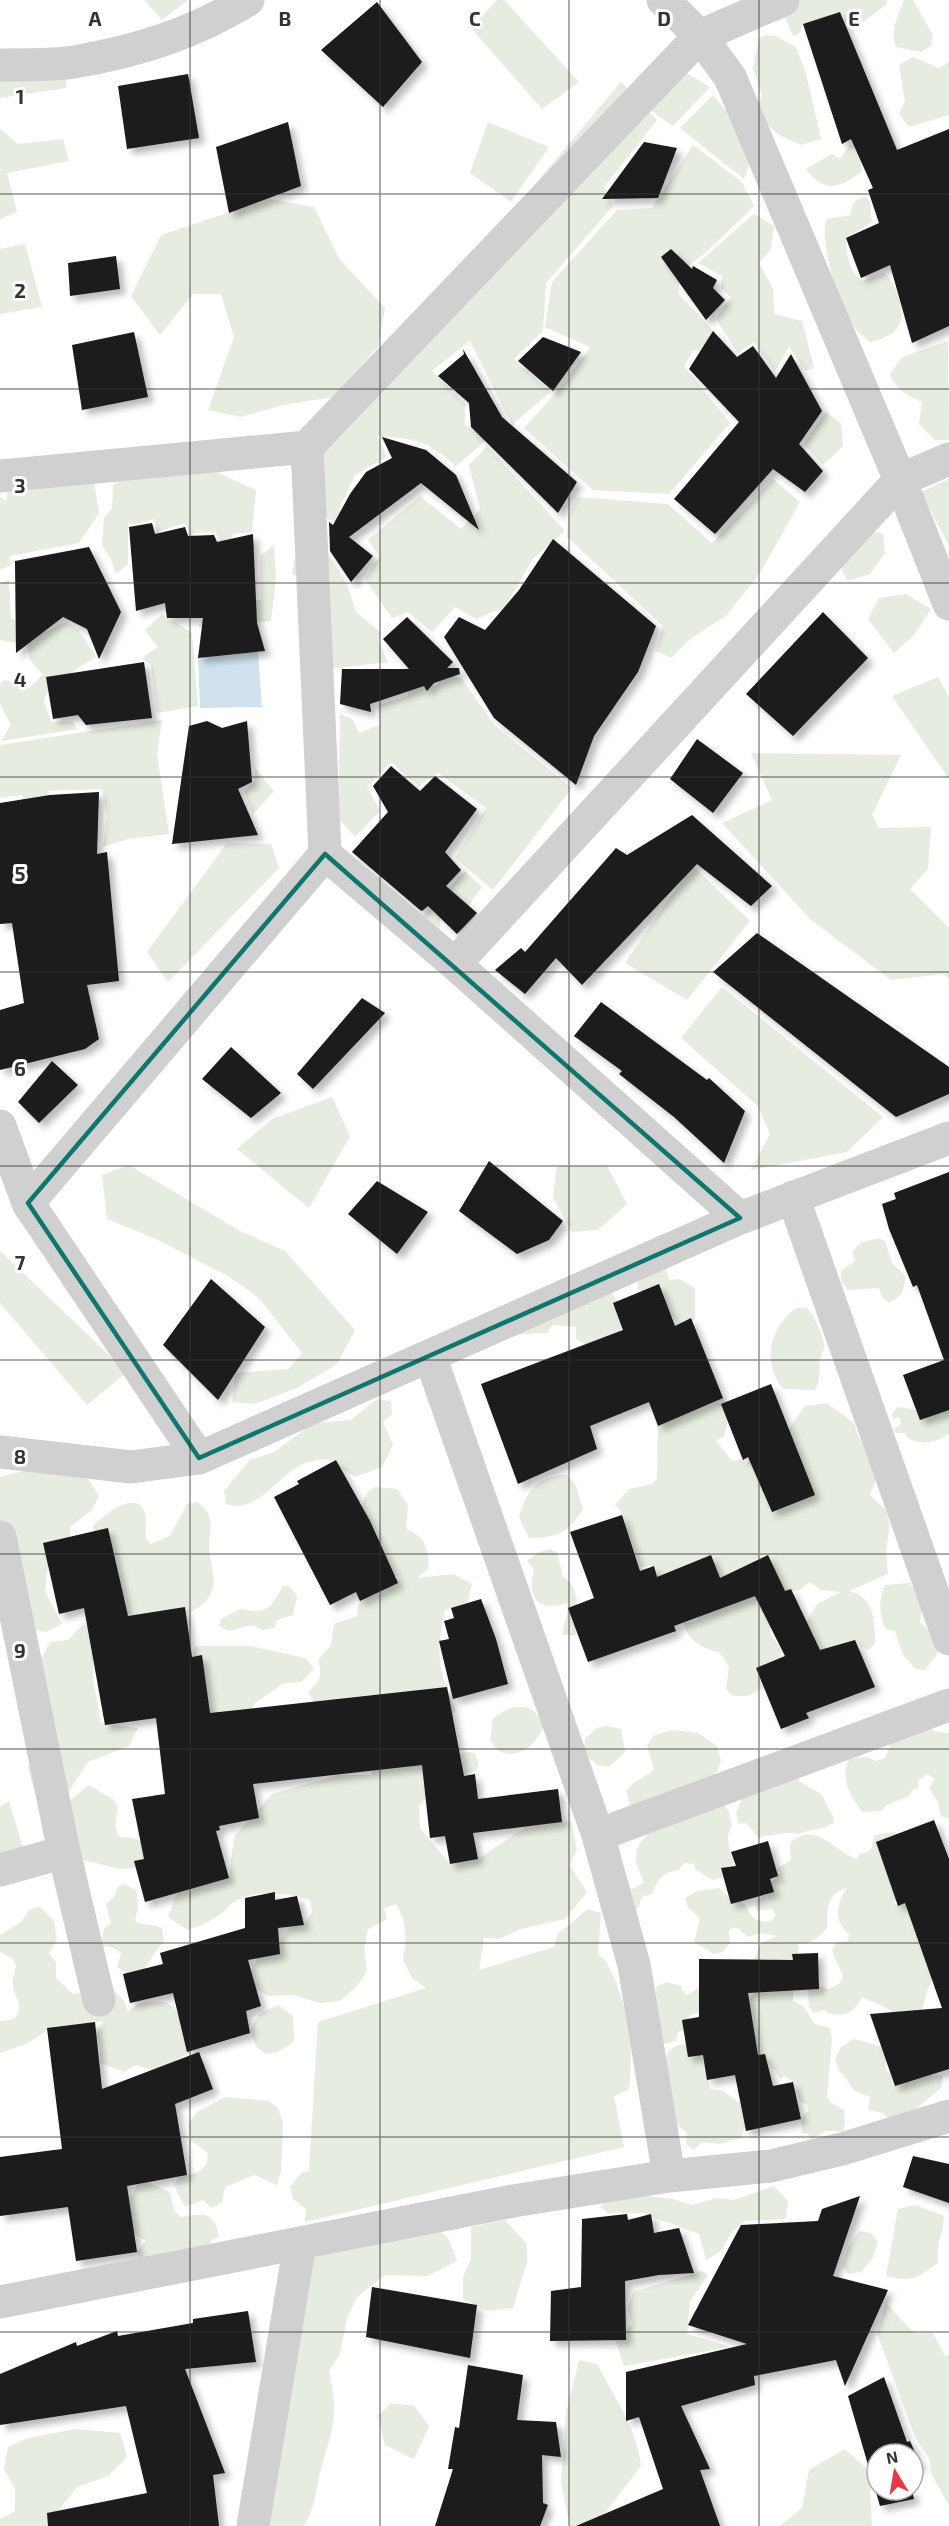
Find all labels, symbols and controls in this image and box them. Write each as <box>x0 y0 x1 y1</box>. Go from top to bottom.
text: A <box>88 6 102 30</box>
text: B <box>279 6 291 30</box>
text: C <box>469 6 481 30</box>
text: D <box>657 6 671 30</box>
text: E <box>848 6 860 30</box>
text: 1 <box>16 84 24 108</box>
text: 2 <box>14 278 26 302</box>
text: 3 <box>14 473 26 497</box>
text: 4 <box>14 667 27 691</box>
text: 5 <box>14 861 26 885</box>
text: 6 <box>14 1056 26 1080</box>
text: 7 <box>15 1250 26 1274</box>
text: 8 <box>14 1444 26 1468</box>
text: 9 <box>14 1638 26 1662</box>
north arrow <box>865 2442 925 2502</box>
text: N <box>885 2446 900 2467</box>

